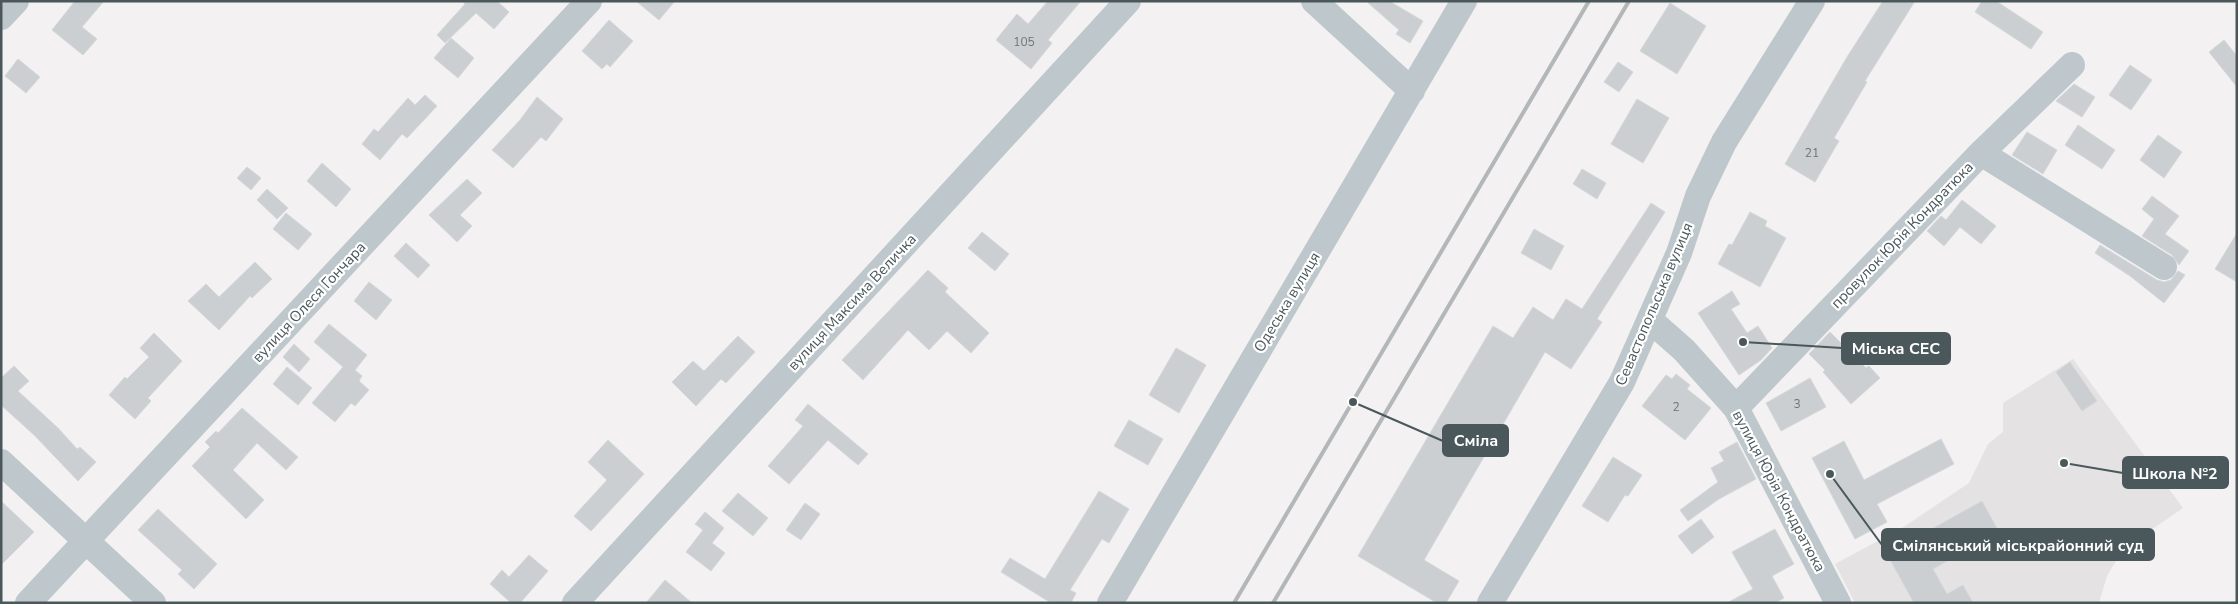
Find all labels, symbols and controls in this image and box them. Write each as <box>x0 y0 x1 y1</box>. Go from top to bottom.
house number: 105 <box>1013 34 1035 50</box>
house number: 21 <box>1805 145 1819 161</box>
street label: провулок Юрія Кондратюка <box>1826 157 1978 313</box>
street label: Севастопольська вулиця <box>1611 219 1697 389</box>
street label: вулиця Максима Величка <box>783 229 921 375</box>
street label: вулиця Олеся Гончара <box>248 237 370 367</box>
street label: Одеська вулиця <box>1249 248 1325 356</box>
callout: Міська СЕС <box>1842 333 1950 364</box>
text: Міська СЕС <box>1852 338 1940 360</box>
house number: 3 <box>1793 396 1801 412</box>
house number: 2 <box>1672 399 1680 415</box>
street label: вулиця Юрія Кондратюка <box>1728 407 1830 575</box>
callout: Сміла <box>1443 425 1508 456</box>
text: Сміла <box>1454 430 1498 452</box>
callout: Школа №2 <box>2123 457 2228 488</box>
text: Школа №2 <box>2132 463 2218 485</box>
callout: Смілянський міськрайонний суд <box>1882 529 2154 560</box>
text: Смілянський міськрайонний суд <box>1892 535 2144 557</box>

